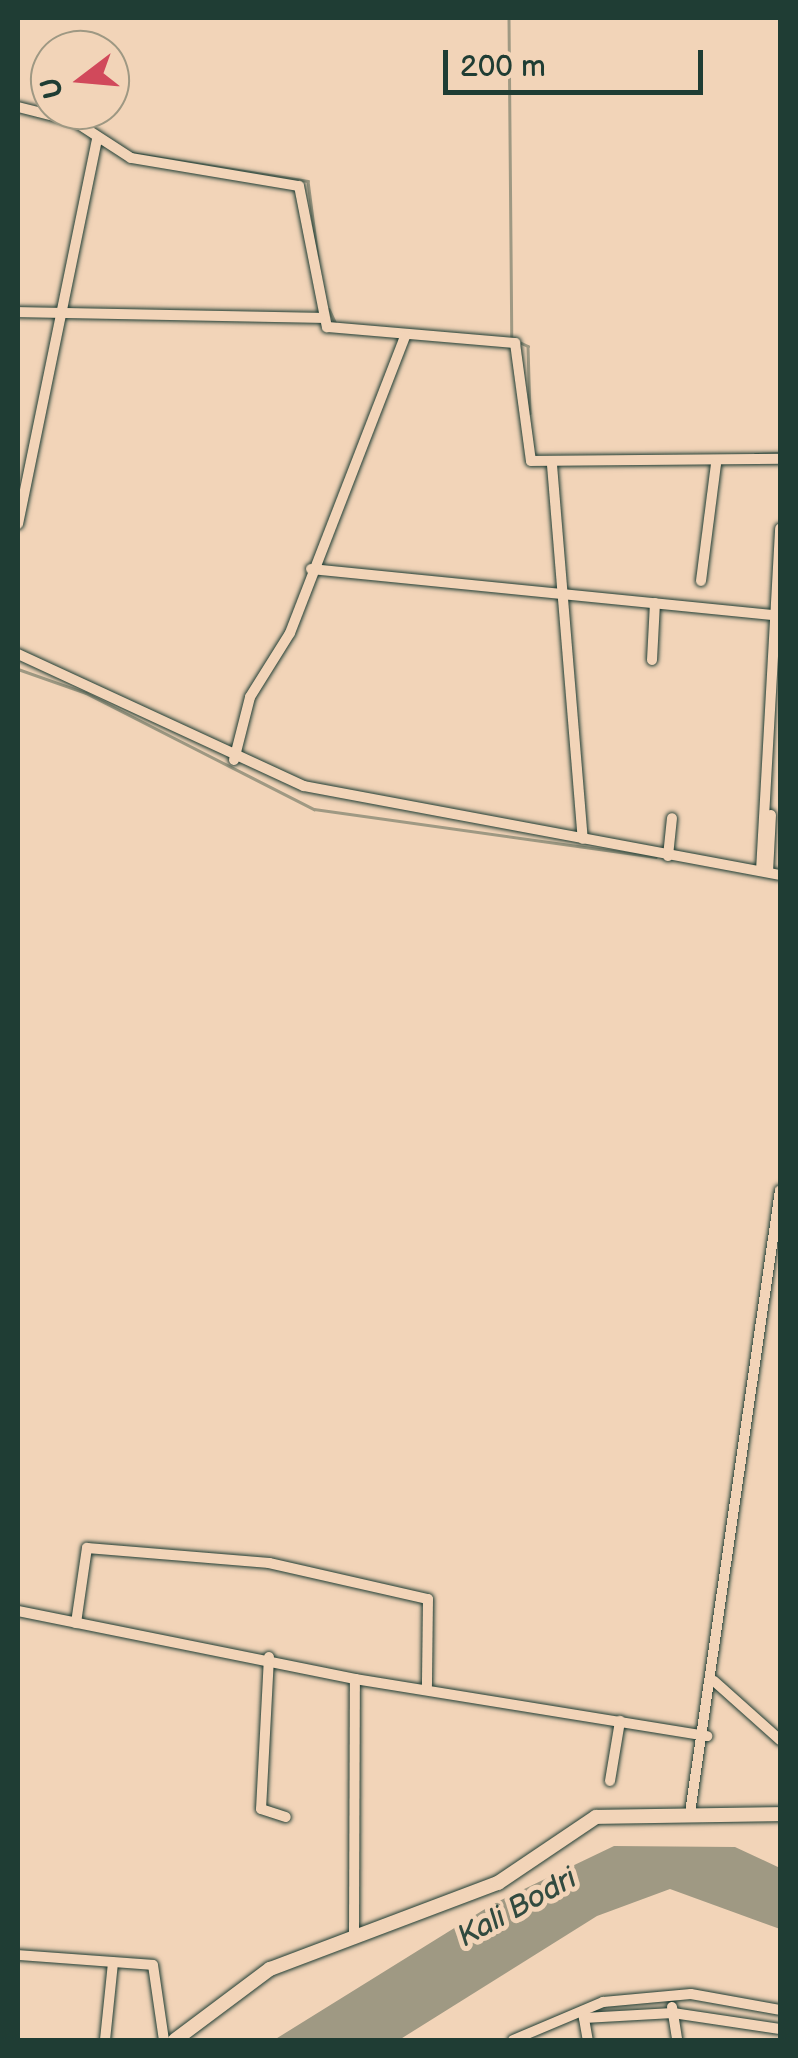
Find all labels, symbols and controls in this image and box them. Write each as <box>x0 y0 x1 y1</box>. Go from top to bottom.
north arrow <box>30 30 130 130</box>
scale bar <box>448 30 708 92</box>
text: 200 m <box>460 49 546 85</box>
text: U <box>34 74 71 102</box>
water label: Kali Bodri <box>451 1861 583 1955</box>

